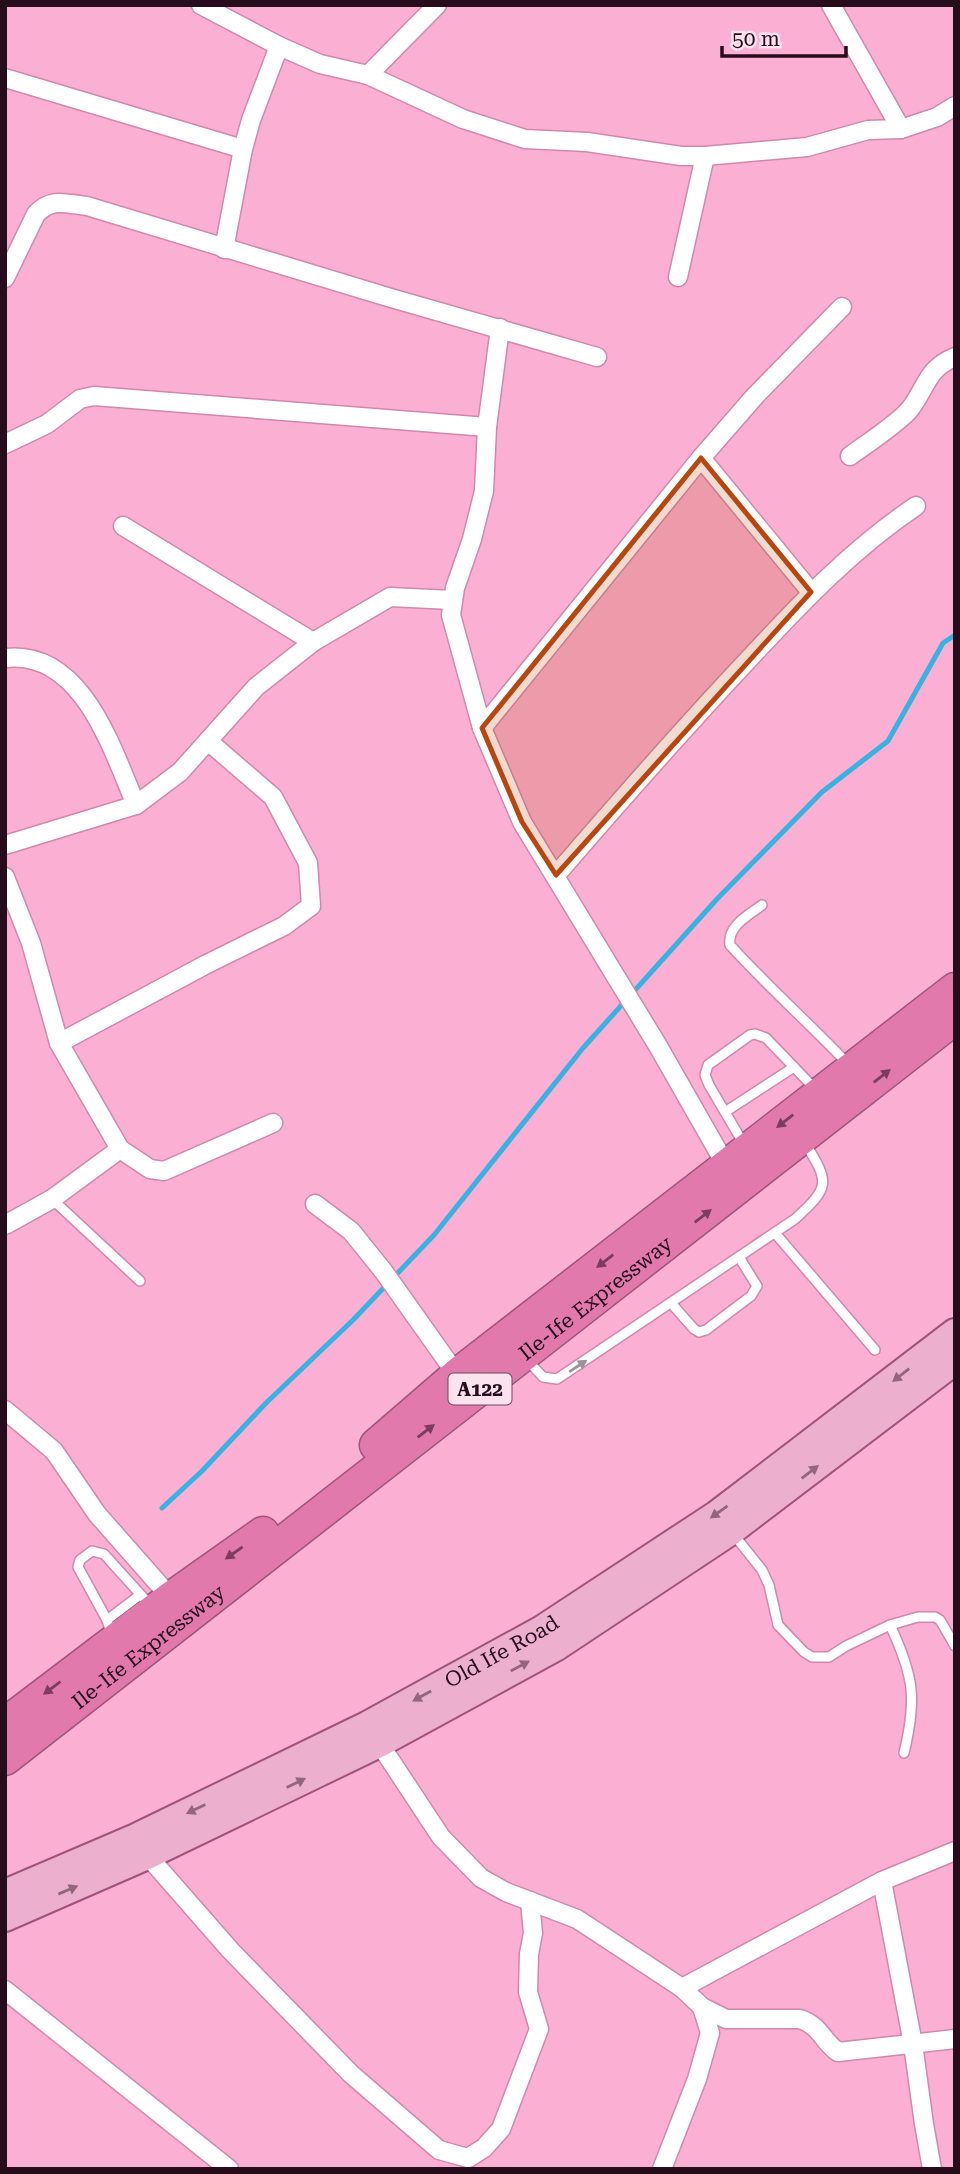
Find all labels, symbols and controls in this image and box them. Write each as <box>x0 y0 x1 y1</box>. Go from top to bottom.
scale bar <box>722 14 846 58</box>
text: 50 m <box>732 27 780 51</box>
one-way arrow <box>872 1068 890 1083</box>
one-way arrow <box>776 1114 794 1128</box>
one-way arrow <box>693 1208 711 1223</box>
street label: Ile-Ife Expressway <box>514 1231 677 1365</box>
one-way arrow <box>597 1253 615 1268</box>
one-way arrow <box>569 1359 587 1373</box>
one-way arrow <box>892 1367 910 1382</box>
road number: A122 <box>448 1373 512 1404</box>
one-way arrow <box>417 1423 435 1438</box>
one-way arrow <box>801 1465 819 1479</box>
one-way arrow <box>710 1505 728 1519</box>
one-way arrow <box>225 1546 243 1560</box>
street label: Ile-Ife Expressway <box>67 1580 230 1714</box>
street label: Old Ife Road <box>441 1610 564 1693</box>
one-way arrow <box>510 1661 530 1673</box>
one-way arrow <box>43 1681 61 1696</box>
one-way arrow <box>412 1690 432 1702</box>
one-way arrow <box>286 1777 306 1789</box>
one-way arrow <box>186 1803 206 1814</box>
one-way arrow <box>58 1884 79 1895</box>

